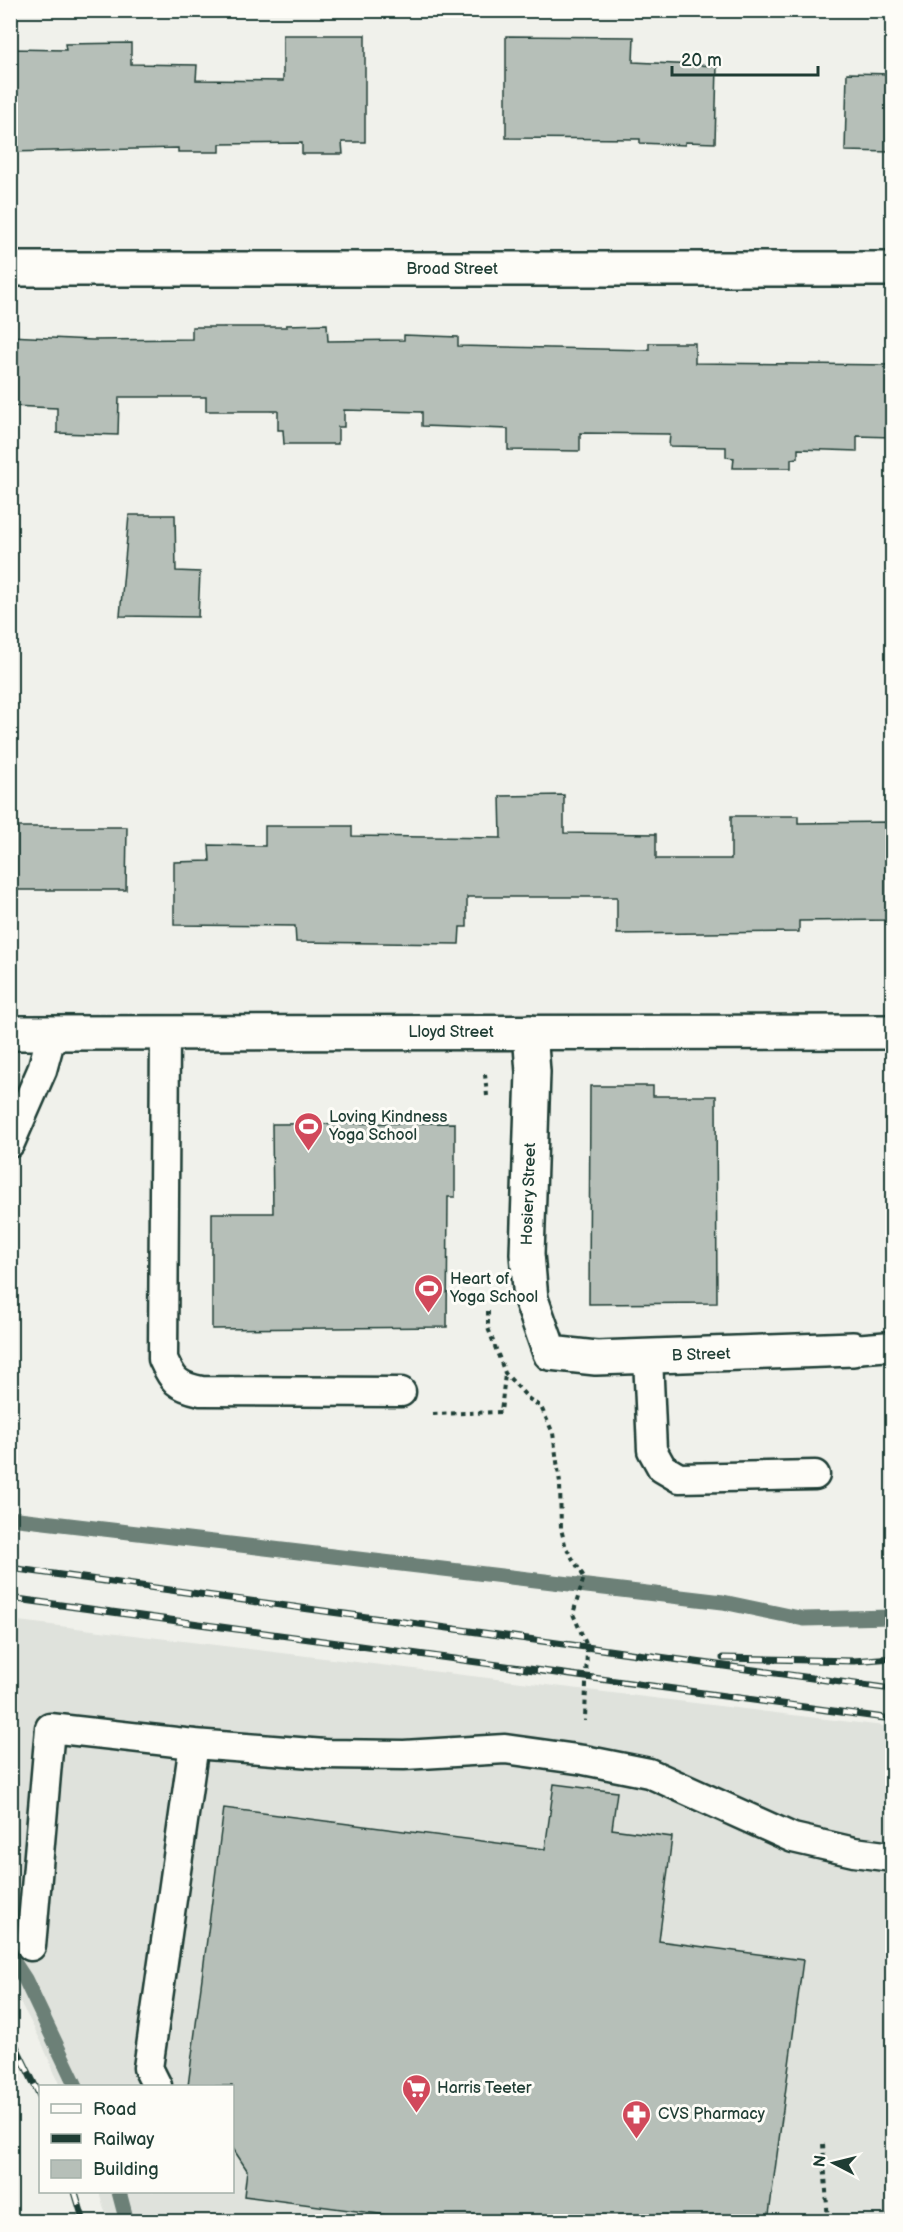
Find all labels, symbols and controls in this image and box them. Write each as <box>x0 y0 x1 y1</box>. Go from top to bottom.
scale bar <box>672 39 818 77</box>
text: 20 m <box>681 50 722 71</box>
street label: Broad Street <box>406 260 498 279</box>
street label: Lloyd Street <box>408 1023 494 1042</box>
place label: Loving Kindness Yoga School <box>328 1108 447 1145</box>
sports icon: Loving Kindness Yoga School <box>292 1110 324 1152</box>
street label: Hosiery Street <box>518 1142 540 1246</box>
place label: Heart of Yoga School <box>449 1270 538 1307</box>
sports icon: Heart of Yoga School <box>413 1272 445 1314</box>
street label: B Street <box>671 1344 731 1366</box>
supermarket icon: Harris Teeter <box>400 2072 432 2114</box>
place label: Harris Teeter <box>437 2079 532 2098</box>
legend <box>39 2085 234 2193</box>
pharmacy icon: CVS Pharmacy <box>621 2098 653 2140</box>
text: Road <box>93 2099 137 2120</box>
place label: CVS Pharmacy <box>658 2105 766 2124</box>
text: Railway <box>93 2129 155 2150</box>
north arrow <box>804 2133 864 2193</box>
text: N <box>810 2154 831 2168</box>
text: Building <box>93 2159 159 2180</box>

